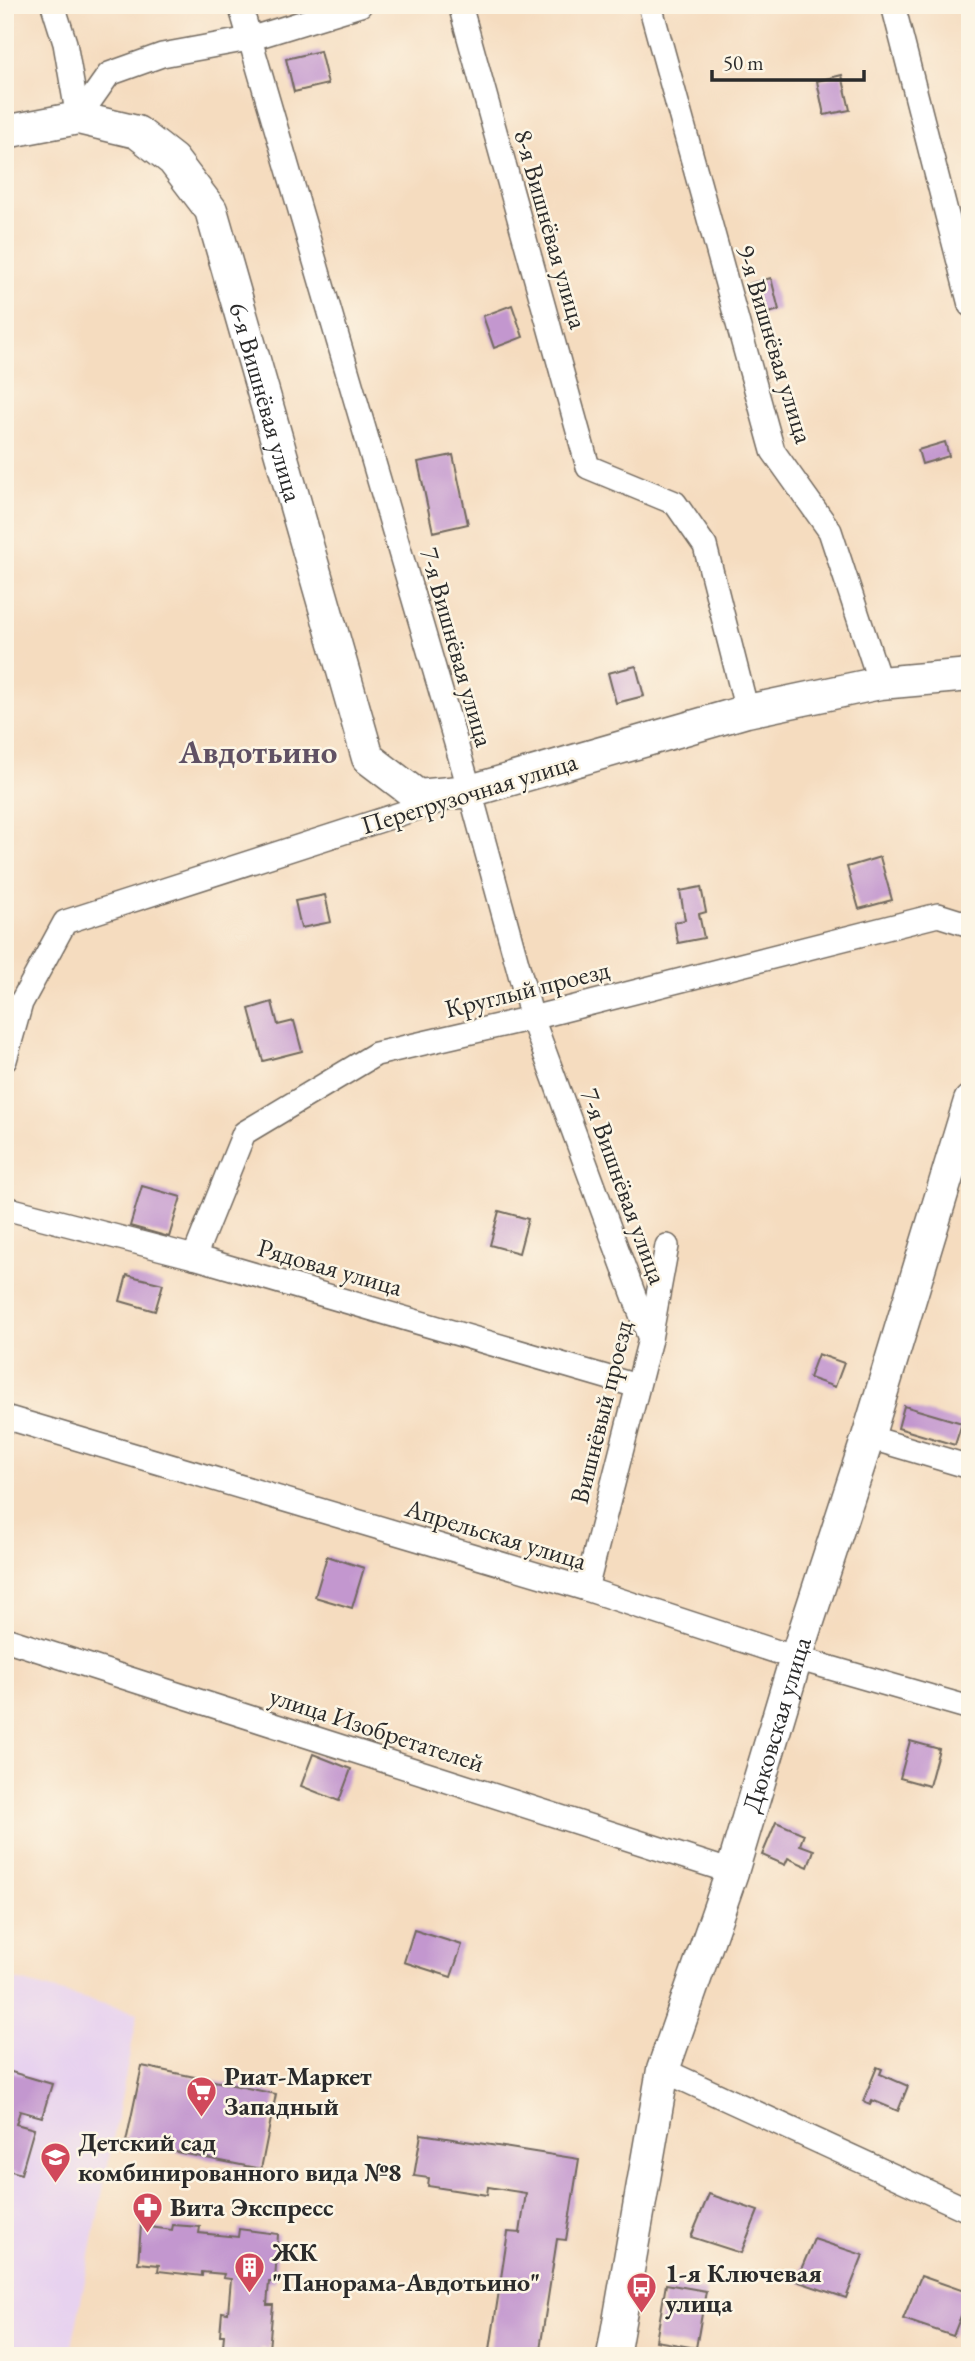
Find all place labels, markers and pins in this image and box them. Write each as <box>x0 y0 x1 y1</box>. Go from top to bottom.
place label: Риат-Маркет Западный <box>224 2059 372 2123</box>
supermarket icon: Риат-Маркет Западный <box>184 2074 218 2118</box>
place label: Детский сад комбинированного вида №8 <box>78 2125 401 2189</box>
school or university icon: Детский сад комбинированного вида №8 <box>38 2140 72 2184</box>
pharmacy icon: Вита Экспресс <box>130 2190 164 2234</box>
place label: Вита Экспресс <box>170 2190 334 2224</box>
place label: ЖК "Панорама-Авдотьино" <box>271 2235 540 2299</box>
building icon: ЖК "Панорама-Авдотьино" <box>232 2250 266 2294</box>
place label: 1-я Ключевая улица <box>665 2256 822 2320</box>
bus stop icon: 1-я Ключевая улица <box>625 2271 659 2315</box>

